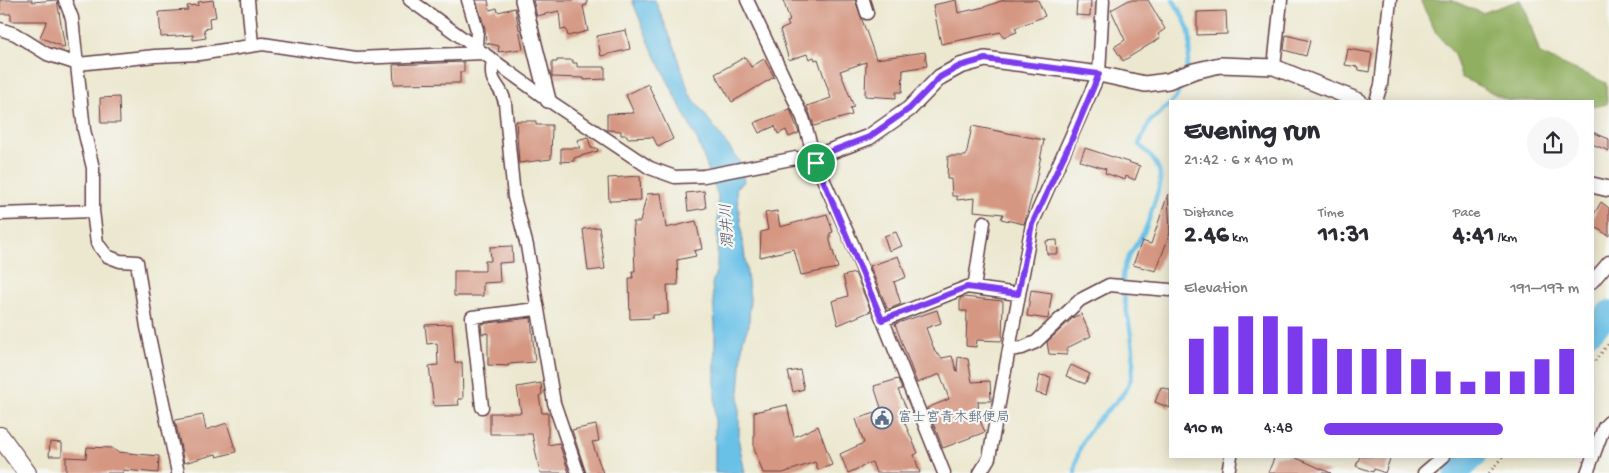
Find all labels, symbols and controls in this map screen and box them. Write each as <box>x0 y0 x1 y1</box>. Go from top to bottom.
text: Evening run <box>1184 116 1320 149</box>
button: share <box>1527 117 1579 169</box>
pin <box>795 142 837 184</box>
icon: arrive <box>802 149 830 177</box>
text: 21:42 · 6 × 410 m <box>1184 152 1293 171</box>
water label: 潤井川 <box>717 203 738 249</box>
text: Distance <box>1184 205 1233 222</box>
text: Time <box>1318 205 1344 222</box>
text: Pace <box>1453 205 1480 222</box>
text: 2.46 <box>1184 222 1229 251</box>
text: 11:31 <box>1318 222 1369 251</box>
text: 4:41 <box>1453 222 1494 251</box>
text: km <box>1229 230 1248 247</box>
text: /km <box>1494 230 1517 247</box>
text: Elevation <box>1184 280 1248 299</box>
text: 191–197 m <box>1510 280 1579 299</box>
public building icon: 富士宮青木郵便局 <box>870 406 894 430</box>
place label: 富士宮青木郵便局 <box>898 410 1010 427</box>
text: 410 m <box>1184 420 1222 439</box>
text: 4:48 <box>1264 420 1293 439</box>

